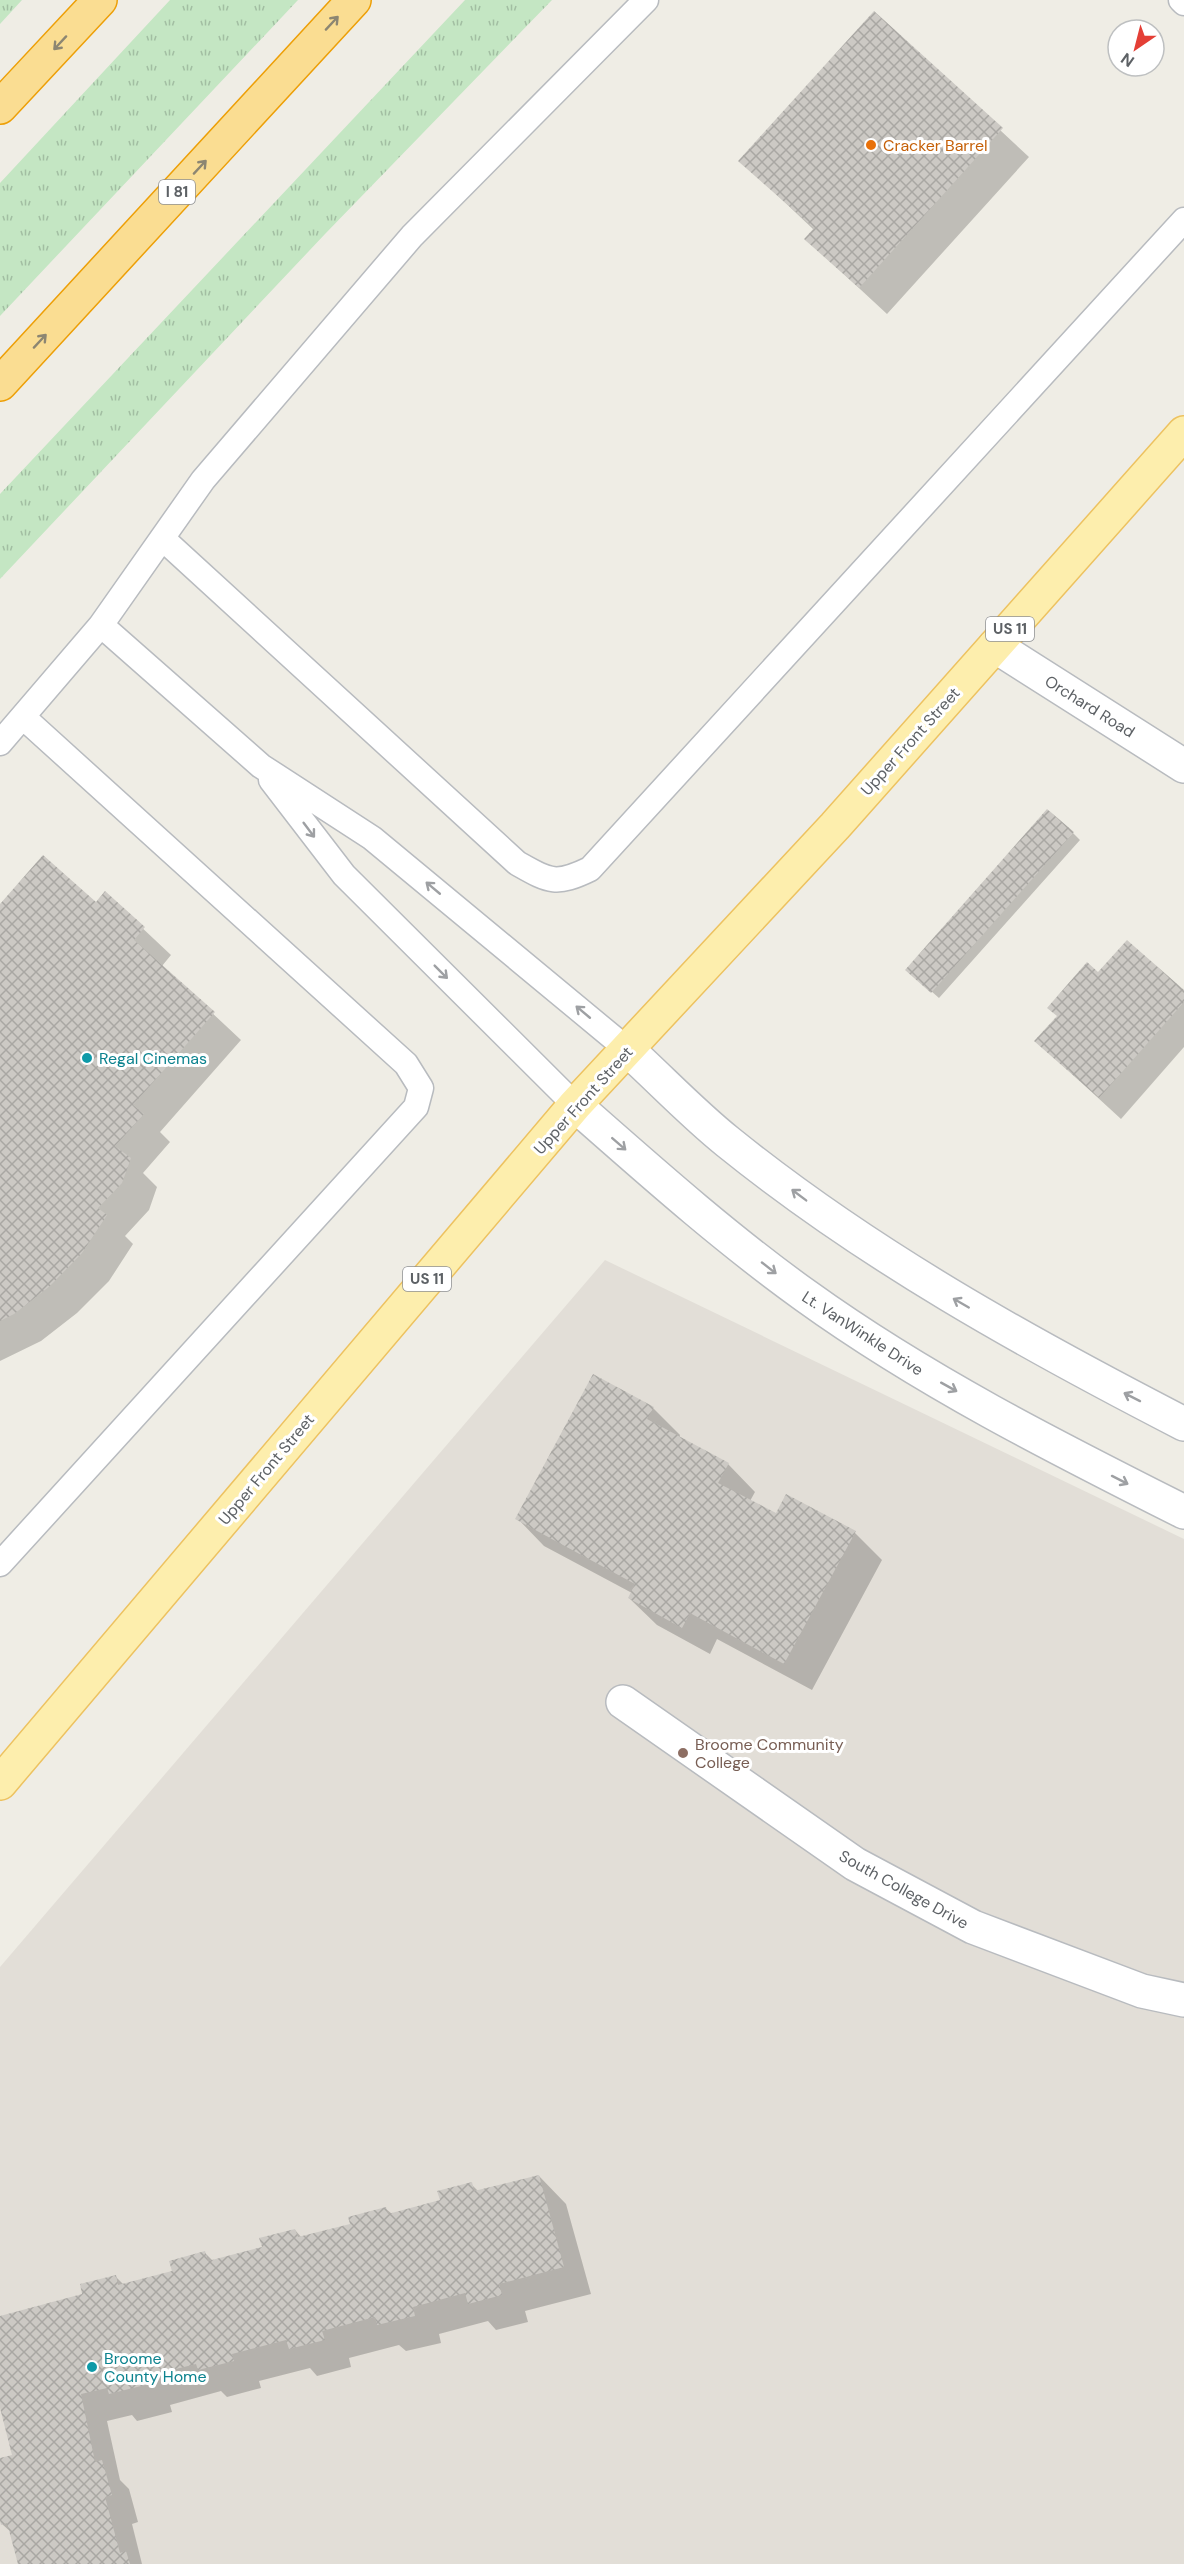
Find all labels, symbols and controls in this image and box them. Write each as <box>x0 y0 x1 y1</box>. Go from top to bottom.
one-way arrow <box>325 16 339 31</box>
north arrow <box>1106 18 1166 78</box>
one-way arrow <box>53 35 67 50</box>
text: N <box>1117 48 1138 72</box>
place label: Cracker Barrel <box>883 135 988 156</box>
marker: Cracker Barrel <box>864 138 878 152</box>
one-way arrow <box>193 159 207 174</box>
road number: I 81 <box>159 180 195 204</box>
one-way arrow <box>33 334 47 349</box>
road number: US 11 <box>986 617 1034 641</box>
street label: Orchard Road <box>1041 670 1139 742</box>
street label: Upper Front Street <box>856 683 965 800</box>
one-way arrow <box>303 821 315 837</box>
one-way arrow <box>425 882 441 895</box>
one-way arrow <box>434 965 449 980</box>
one-way arrow <box>575 1006 591 1019</box>
street label: Upper Front Street <box>529 1042 638 1159</box>
place label: Regal Cinemas <box>99 1048 207 1069</box>
marker: Regal Cinemas <box>80 1051 94 1065</box>
one-way arrow <box>611 1137 626 1151</box>
one-way arrow <box>792 1189 808 1201</box>
one-way arrow <box>761 1261 777 1274</box>
road number: US 11 <box>403 1267 451 1291</box>
street label: Lt. VanWinkle Drive <box>798 1286 927 1380</box>
one-way arrow <box>953 1297 970 1309</box>
one-way arrow <box>939 1382 957 1393</box>
one-way arrow <box>1124 1391 1141 1403</box>
street label: Upper Front Street <box>214 1410 319 1529</box>
one-way arrow <box>1111 1475 1129 1486</box>
place label: Broome Community College <box>695 1734 844 1773</box>
marker: Broome Community College <box>676 1746 690 1760</box>
street label: South College Drive <box>835 1845 972 1934</box>
place label: Broome County Home <box>104 2348 206 2387</box>
marker: Broome County Home <box>85 2360 99 2374</box>

